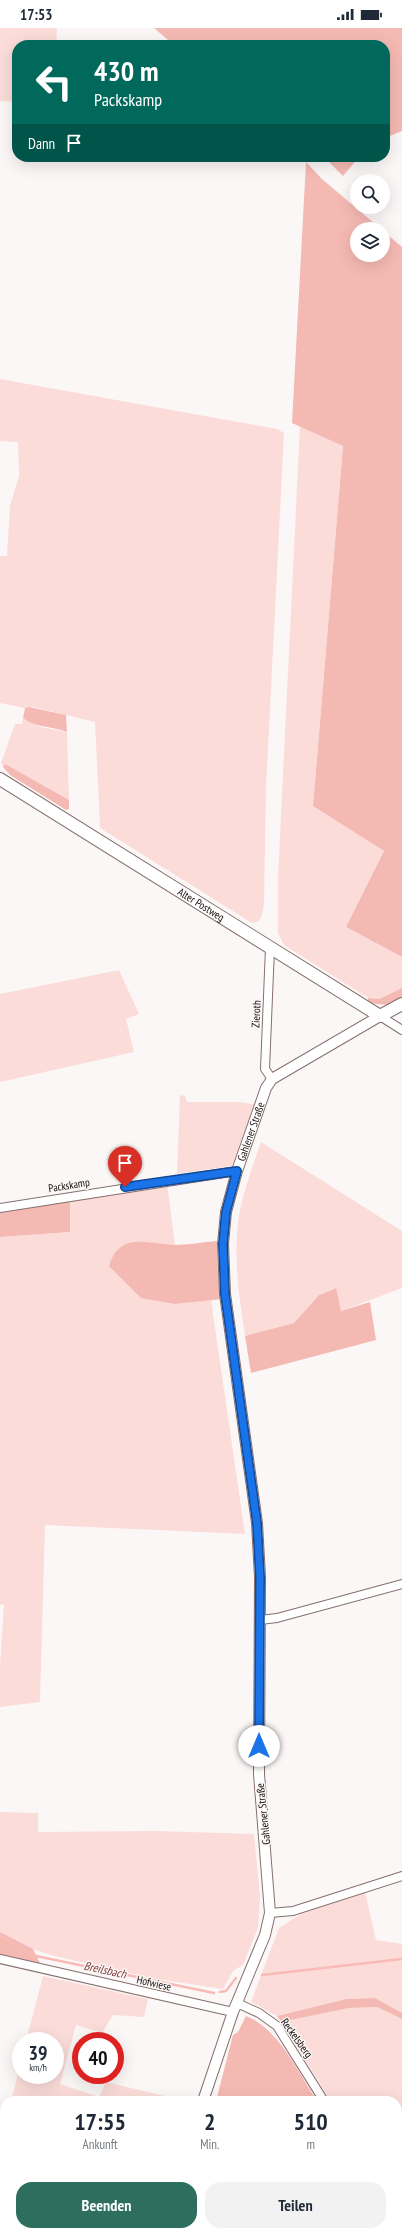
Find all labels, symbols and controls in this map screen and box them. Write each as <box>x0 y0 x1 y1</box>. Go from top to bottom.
text: 17:53 <box>20 5 52 24</box>
text: 430 m <box>94 52 158 89</box>
icon: left <box>28 56 80 108</box>
text: Packskamp <box>94 88 162 111</box>
icon: arrive <box>63 132 85 154</box>
text: Dann <box>28 134 55 153</box>
map controls <box>350 174 390 262</box>
button: search <box>350 174 390 214</box>
button: layers <box>350 222 390 262</box>
street label: Alter Postweg <box>175 885 227 924</box>
street label: Zieroth <box>248 1000 264 1028</box>
street label: Gahlener Straße <box>234 1100 268 1163</box>
pin <box>108 1146 142 1187</box>
icon: arrive <box>114 1152 136 1174</box>
street label: Packskamp <box>47 1175 91 1195</box>
position arrow <box>238 1725 280 1767</box>
street label: Gahlener Straße <box>253 1782 273 1845</box>
water label: Breilsbach <box>83 1958 128 1981</box>
street label: Hofwiese <box>135 1972 173 1994</box>
street label: Reckelsberg <box>278 2016 316 2061</box>
speed limit sign: 40 <box>72 2032 124 2084</box>
text: 39 <box>28 2040 48 2066</box>
text: km/h <box>29 2061 47 2074</box>
text: 17:55 <box>74 2106 126 2137</box>
text: 2 <box>204 2106 215 2137</box>
text: 510 <box>293 2106 328 2137</box>
text: Ankunft <box>83 2136 118 2153</box>
text: Min. <box>200 2136 219 2153</box>
text: m <box>306 2136 315 2153</box>
button: Beenden <box>16 2182 197 2228</box>
button: Teilen <box>205 2182 386 2228</box>

